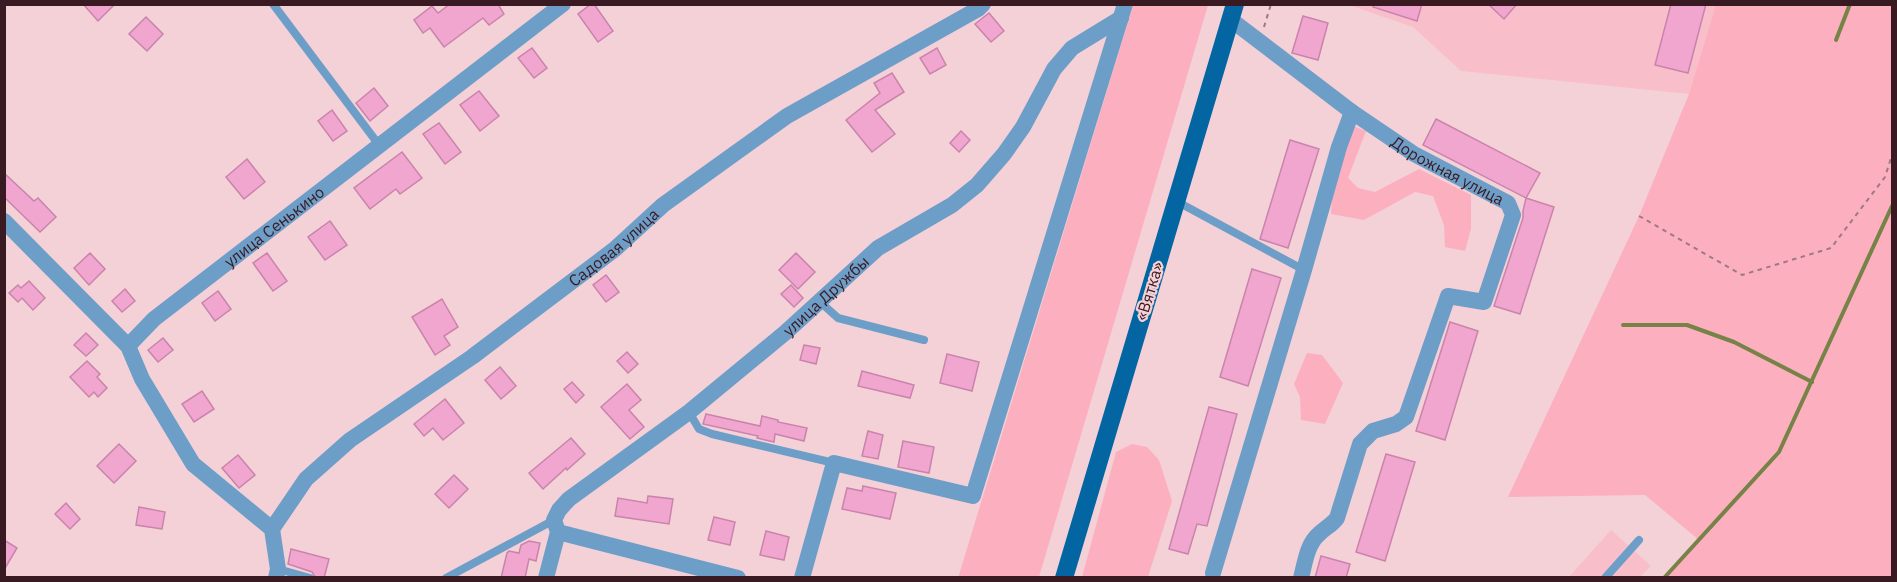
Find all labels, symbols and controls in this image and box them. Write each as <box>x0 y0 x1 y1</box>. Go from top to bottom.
street label: Дорожная улица <box>1388 132 1508 209</box>
street label: улица Сенькино <box>220 182 328 271</box>
street label: Садовая улица <box>564 204 663 291</box>
street label: улица Дружбы <box>778 251 873 340</box>
street label: «Вятка» <box>1131 259 1167 323</box>

